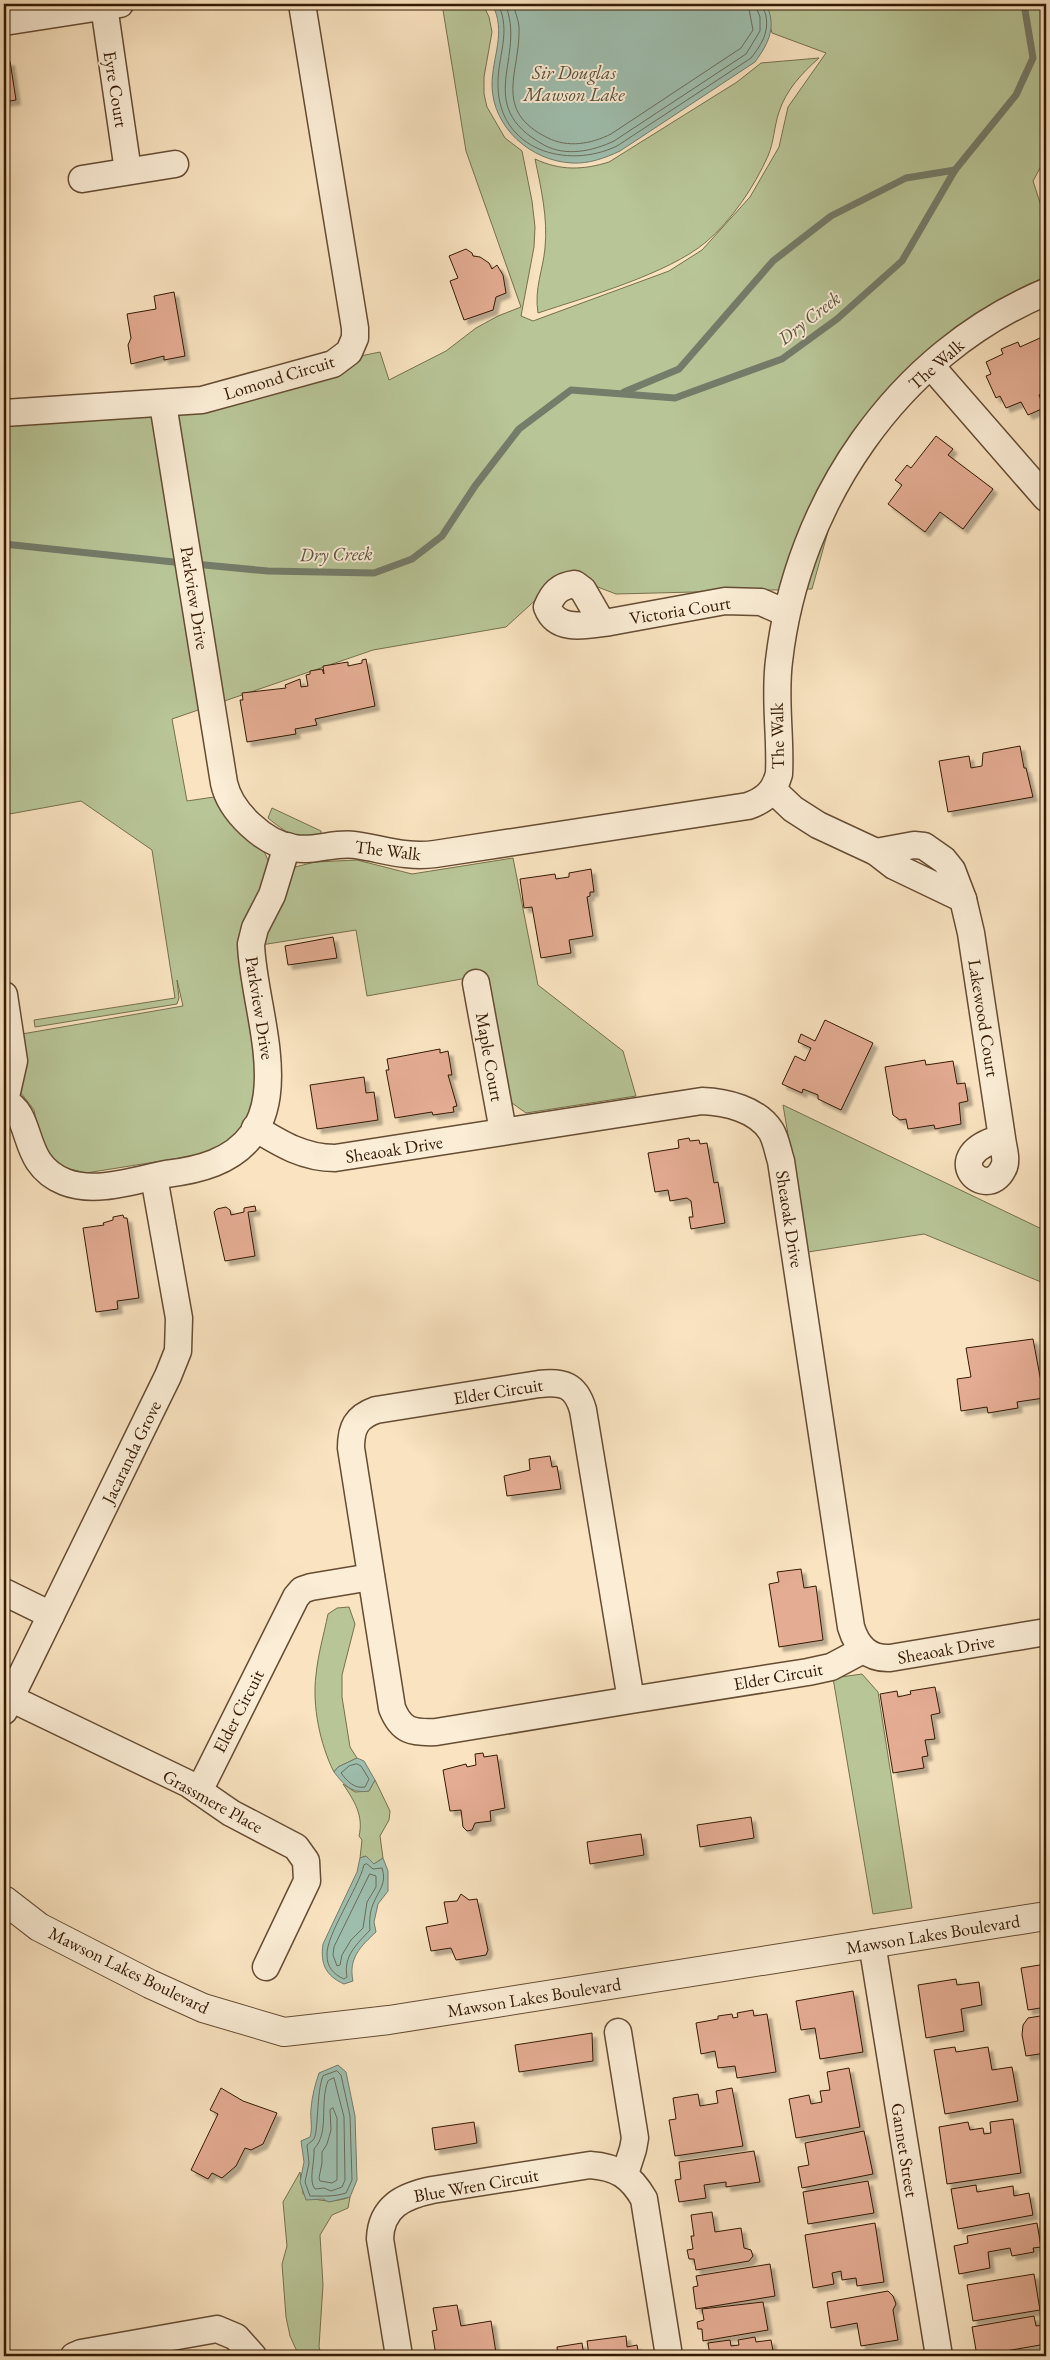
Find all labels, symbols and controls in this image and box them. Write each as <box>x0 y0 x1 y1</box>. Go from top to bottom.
street label: Eyre Court <box>99 49 133 129</box>
water label: Sir Douglas Mawson Lake <box>522 60 625 107</box>
water label: Dry Creek <box>772 285 846 351</box>
street label: The Walk <box>903 333 969 395</box>
street label: Lomond Circuit <box>221 349 338 405</box>
water label: Dry Creek <box>298 541 373 567</box>
street label: Parkview Drive <box>175 545 215 651</box>
street label: Victoria Court <box>628 591 733 629</box>
street label: The Walk <box>765 702 789 769</box>
street label: The Walk <box>354 835 423 866</box>
street label: Parkview Drive <box>240 955 280 1061</box>
street label: Lakewood Court <box>963 958 1005 1079</box>
street label: Maple Court <box>471 1011 509 1104</box>
street label: Sheaoak Drive <box>344 1130 444 1168</box>
street label: Sheaoak Drive <box>771 1169 809 1269</box>
street label: Elder Circuit <box>452 1373 545 1409</box>
street label: Jacaranda Grove <box>95 1396 166 1509</box>
street label: Sheaoak Drive <box>896 1629 996 1669</box>
street label: Elder Circuit <box>732 1657 825 1695</box>
street label: Elder Circuit <box>207 1665 269 1756</box>
street label: Grassmere Place <box>159 1764 267 1838</box>
street label: Mawson Lakes Boulevard <box>844 1909 1022 1959</box>
street label: Mawson Lakes Boulevard <box>45 1921 214 2019</box>
street label: Mawson Lakes Boulevard <box>445 1972 623 2022</box>
street label: Gannet Street <box>886 2101 924 2199</box>
street label: Blue Wren Circuit <box>412 2163 540 2207</box>

